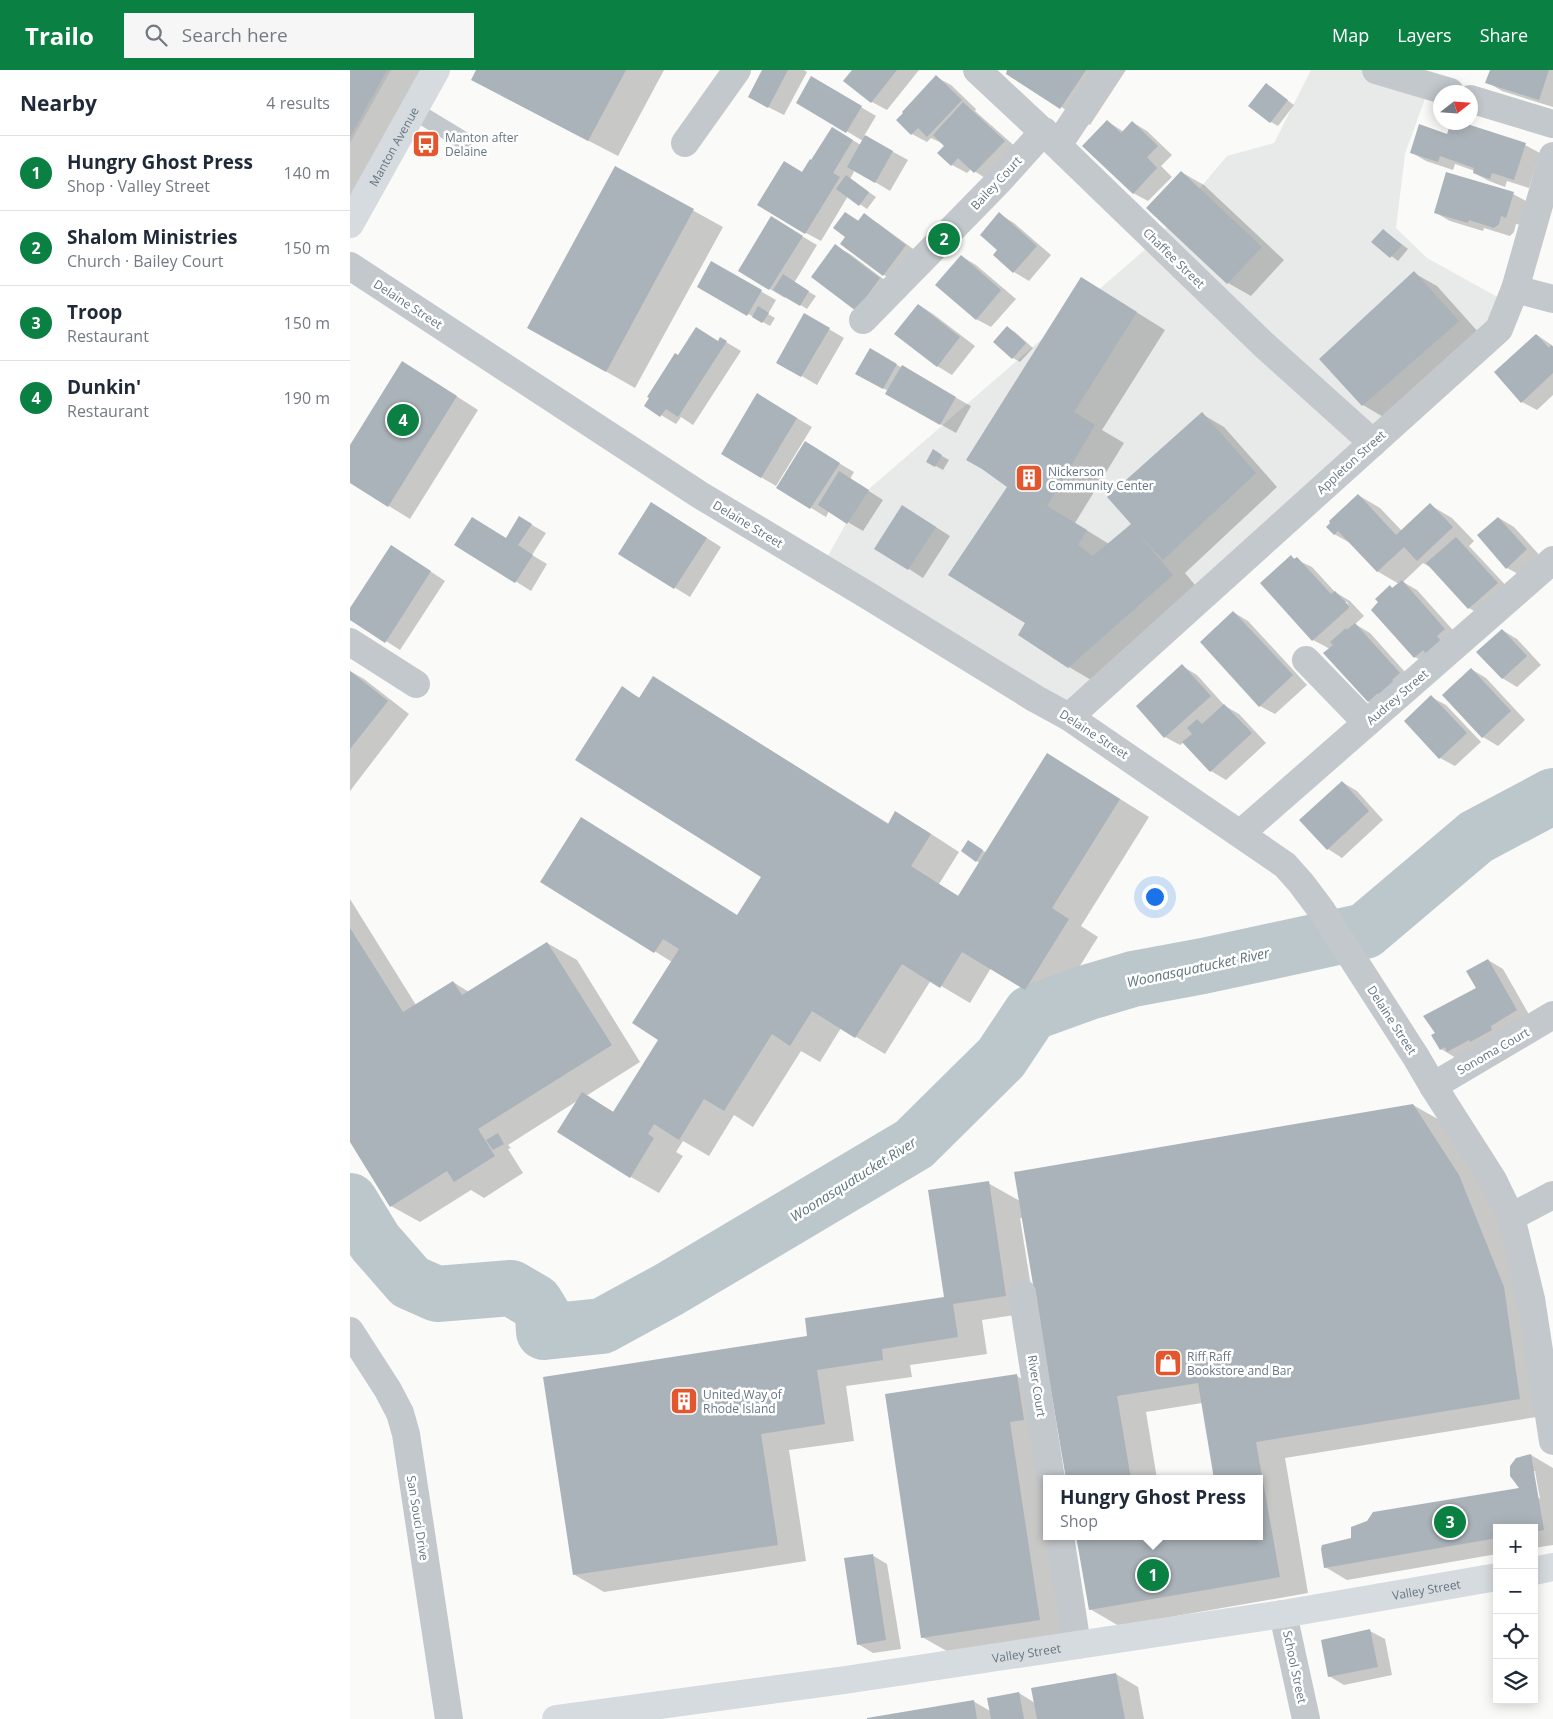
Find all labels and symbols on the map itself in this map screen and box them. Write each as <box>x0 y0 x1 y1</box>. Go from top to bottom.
north arrow <box>1433 85 1478 130</box>
street label: Manton Avenue <box>364 103 423 189</box>
bus stop icon: Manton after Delaine <box>411 129 441 159</box>
place label: Manton after Delaine <box>445 129 519 160</box>
street label: Bailey Court <box>967 152 1025 214</box>
pin: 2 <box>928 220 960 258</box>
street label: Chaffee Street <box>1139 224 1209 292</box>
street label: Delaine Street <box>370 275 446 333</box>
pin: 4 <box>387 401 419 439</box>
street label: Appleton Street <box>1313 426 1389 498</box>
building icon: Nickerson Community Center <box>1014 463 1044 493</box>
place label: Nickerson Community Center <box>1048 463 1154 494</box>
street label: Delaine Street <box>710 496 786 552</box>
street label: Audrey Street <box>1363 665 1431 729</box>
street label: Delaine Street <box>1056 705 1132 763</box>
your location <box>1142 884 1168 910</box>
water label: Woonasquatucket River <box>1125 942 1272 991</box>
street label: Delaine Street <box>1363 982 1421 1058</box>
street label: Sonoma Court <box>1454 1023 1532 1079</box>
water label: Woonasquatucket River <box>786 1132 920 1226</box>
shop icon: Riff Raff Bookstore and Bar <box>1153 1348 1183 1378</box>
place label: Riff Raff Bookstore and Bar <box>1187 1348 1291 1379</box>
street label: River Court <box>1024 1354 1050 1418</box>
building icon: United Way of Rhode Island <box>669 1386 699 1416</box>
place label: United Way of Rhode Island <box>703 1386 783 1417</box>
street label: San Souci Drive <box>403 1474 433 1562</box>
pin: 3 <box>1434 1503 1466 1541</box>
pin: 1 <box>1137 1556 1169 1594</box>
street label: Valley Street <box>1391 1575 1462 1604</box>
street label: School Street <box>1279 1629 1311 1705</box>
street label: Valley Street <box>991 1639 1062 1666</box>

